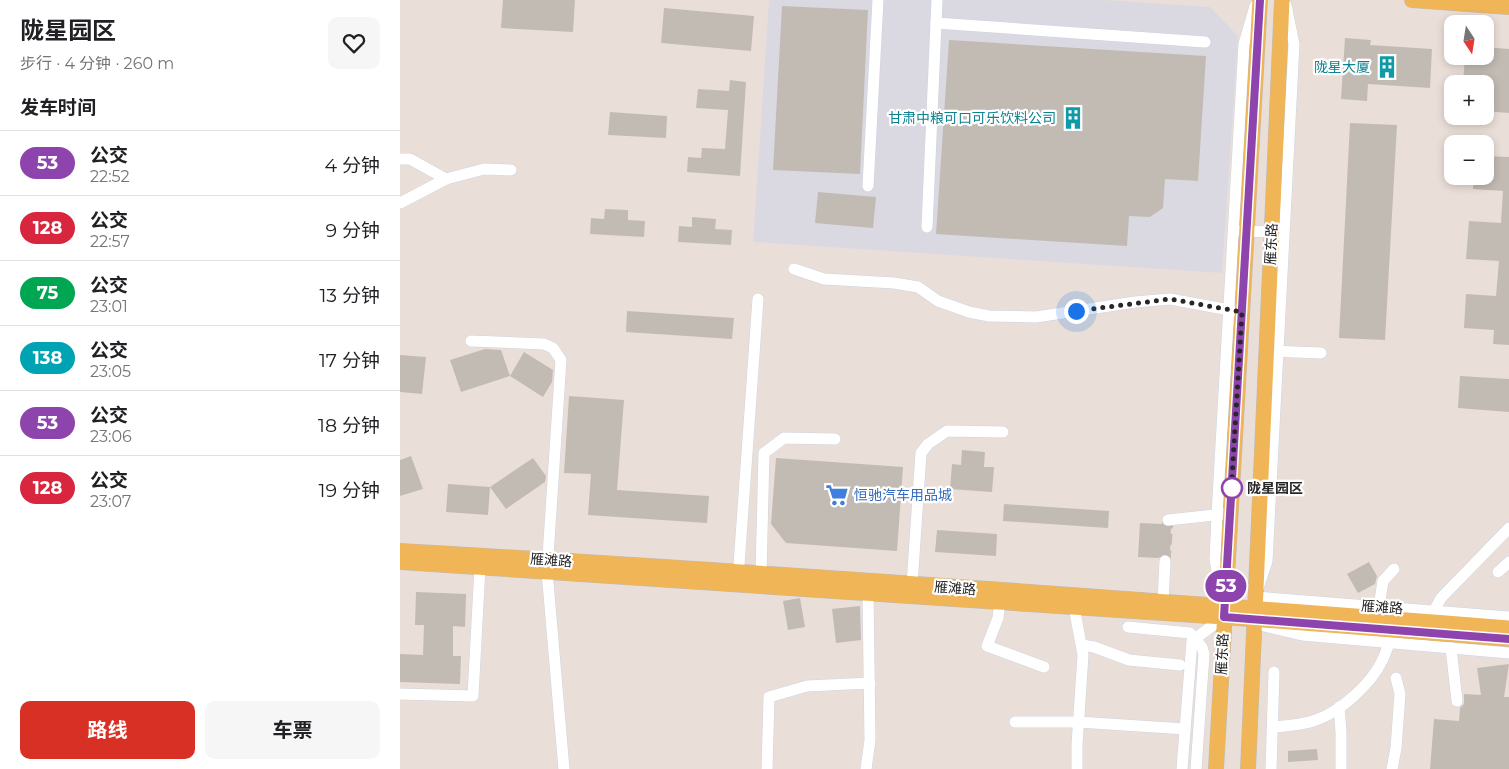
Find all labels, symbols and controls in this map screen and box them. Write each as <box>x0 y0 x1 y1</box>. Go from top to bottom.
north arrow <box>1444 15 1494 65</box>
map controls <box>1444 15 1494 185</box>
text: 陇星园区 <box>20 16 116 45</box>
button: heart <box>328 17 380 69</box>
text: 步行 · 4 分钟 · 260 m <box>20 54 174 73</box>
building icon: 陇星大厦 <box>1374 54 1400 80</box>
place label: 陇星大厦 <box>1314 58 1370 76</box>
button: + <box>1444 75 1494 125</box>
text: 发车时间 <box>20 96 96 119</box>
building icon: 甘肃中粮可口可乐饮料公司 <box>1060 105 1086 131</box>
place label: 甘肃中粮可口可乐饮料公司 <box>888 109 1056 127</box>
button: − <box>1444 135 1494 185</box>
text: 公交 <box>90 144 128 167</box>
text: 53 <box>37 152 58 174</box>
text: 4 分钟 <box>324 154 380 177</box>
text: 22:52 <box>90 167 130 186</box>
text: 公交 <box>90 209 128 232</box>
text: 128 <box>33 217 62 239</box>
text: 9 分钟 <box>325 219 380 242</box>
street label: 雁东路 <box>1261 223 1281 265</box>
text: 22:57 <box>90 232 130 251</box>
text: 公交 <box>90 274 128 297</box>
text: 75 <box>37 282 58 304</box>
text: 13 分钟 <box>319 284 380 307</box>
text: 23:01 <box>90 297 128 316</box>
your location <box>1064 299 1089 324</box>
text: 公交 <box>90 339 128 362</box>
text: 138 <box>33 347 62 369</box>
text: 17 分钟 <box>319 349 380 372</box>
text: 23:05 <box>90 362 131 381</box>
text: 公交 <box>90 404 128 427</box>
text: 53 <box>37 412 58 434</box>
text: 18 分钟 <box>318 414 380 437</box>
text: 23:06 <box>90 427 132 446</box>
text: 公交 <box>90 469 128 492</box>
text: 128 <box>33 477 62 499</box>
marker: 陇星园区 <box>1221 477 1243 499</box>
text: 19 分钟 <box>319 479 380 502</box>
place label: 陇星园区 <box>1247 479 1303 497</box>
supermarket icon: 恒驰汽车用品城 <box>824 482 850 508</box>
place label: 恒驰汽车用品城 <box>854 486 952 504</box>
text: 23:07 <box>90 492 131 511</box>
street label: 雁滩路 <box>529 550 573 570</box>
line badge: 53 <box>1204 570 1248 602</box>
text: 53 <box>1215 575 1237 597</box>
street label: 雁滩路 <box>933 578 977 598</box>
street label: 雁滩路 <box>1360 597 1404 617</box>
street label: 雁东路 <box>1212 633 1232 675</box>
button: 路线 <box>20 701 195 759</box>
button: 车票 <box>205 701 380 759</box>

